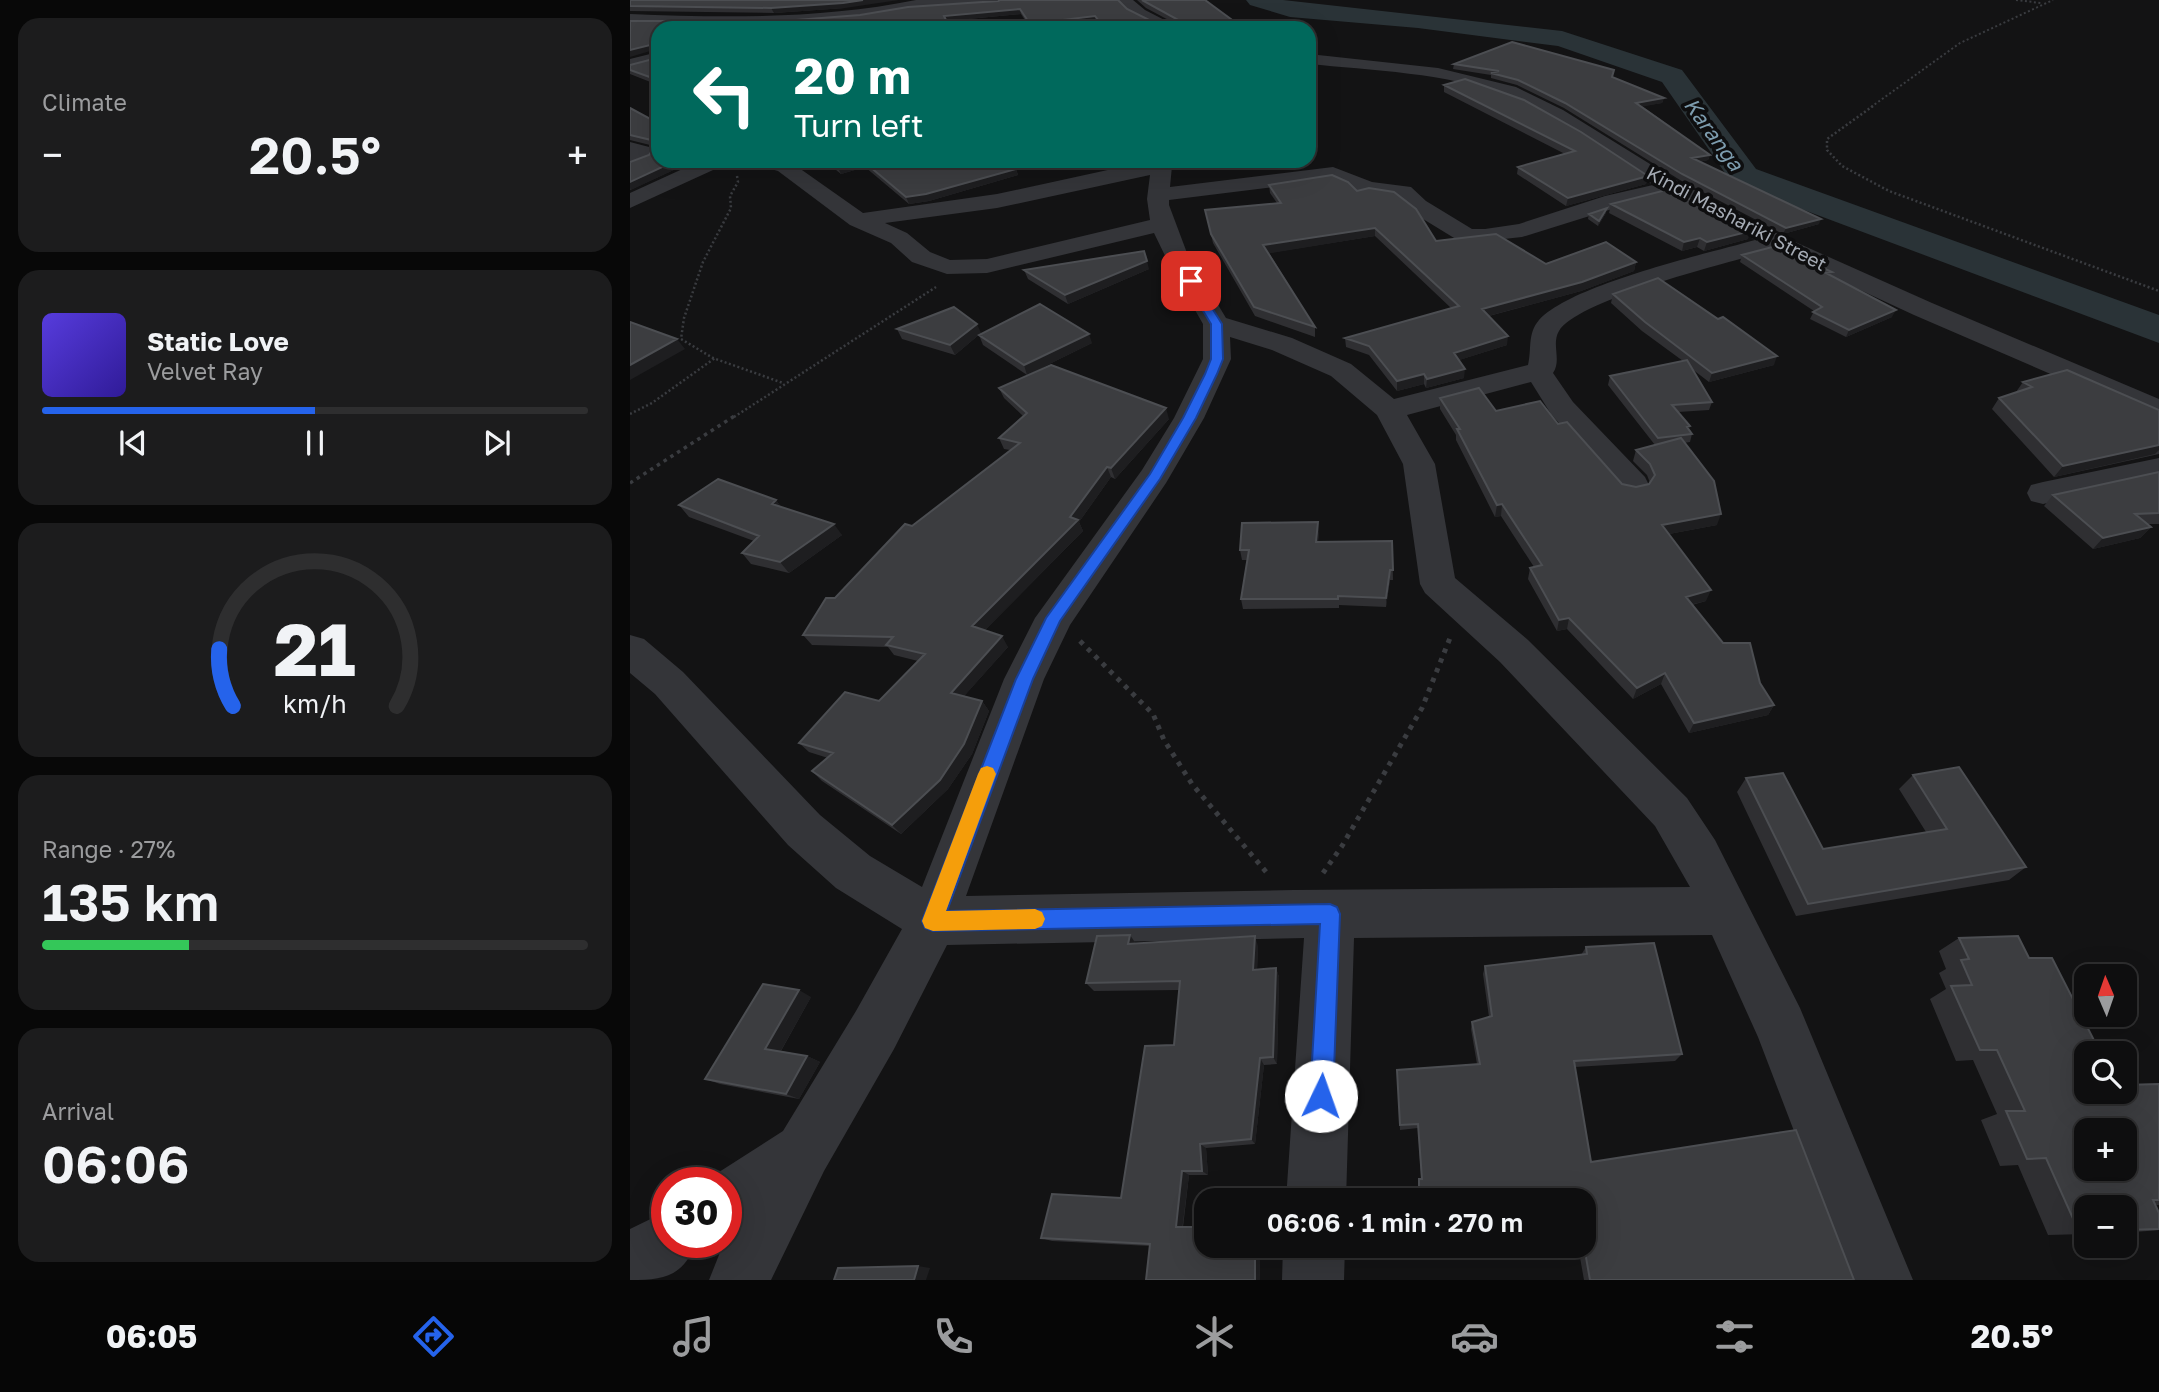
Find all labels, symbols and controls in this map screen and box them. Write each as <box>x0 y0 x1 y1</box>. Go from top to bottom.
text: 20 m <box>794 46 911 105</box>
icon: left <box>679 49 770 140</box>
text: Climate <box>42 88 127 116</box>
water label: Karanga <box>1679 93 1750 176</box>
text: Turn left <box>794 106 923 144</box>
text: 20.5° <box>249 123 381 185</box>
text: − <box>42 132 63 177</box>
text: + <box>567 132 588 177</box>
street label: Kindi Mashariki Street <box>1643 161 1831 275</box>
pin <box>1161 251 1221 311</box>
icon: arrive <box>1172 262 1210 300</box>
text: Static Love <box>147 326 289 357</box>
text: Velvet Ray <box>147 357 263 385</box>
icon: previous <box>114 424 152 462</box>
icon: pause <box>296 424 334 462</box>
icon: next <box>478 424 516 462</box>
text: 21 <box>274 605 356 692</box>
text: km/h <box>283 688 347 719</box>
text: Range · 27% <box>42 835 175 863</box>
text: 135 km <box>42 870 219 932</box>
north arrow <box>2074 964 2137 1027</box>
map controls <box>2074 964 2137 1258</box>
button: search <box>2074 1041 2137 1104</box>
position arrow <box>1284 1059 1358 1133</box>
text: Arrival <box>42 1097 114 1125</box>
button: + <box>2074 1118 2137 1181</box>
text: 06:06 <box>42 1132 189 1194</box>
speed limit sign: 30 <box>651 1167 742 1258</box>
button: − <box>2074 1195 2137 1258</box>
text: 06:06 · 1 min · 270 m <box>1267 1207 1523 1238</box>
icon: directions <box>409 1312 458 1361</box>
icon: music <box>669 1312 718 1361</box>
icon: phone <box>929 1312 978 1361</box>
icon: climate <box>1190 1312 1239 1361</box>
icon: car <box>1450 1312 1499 1361</box>
icon: filters <box>1710 1312 1759 1361</box>
text: 06:05 <box>106 1317 197 1355</box>
text: 20.5° <box>1971 1317 2053 1355</box>

